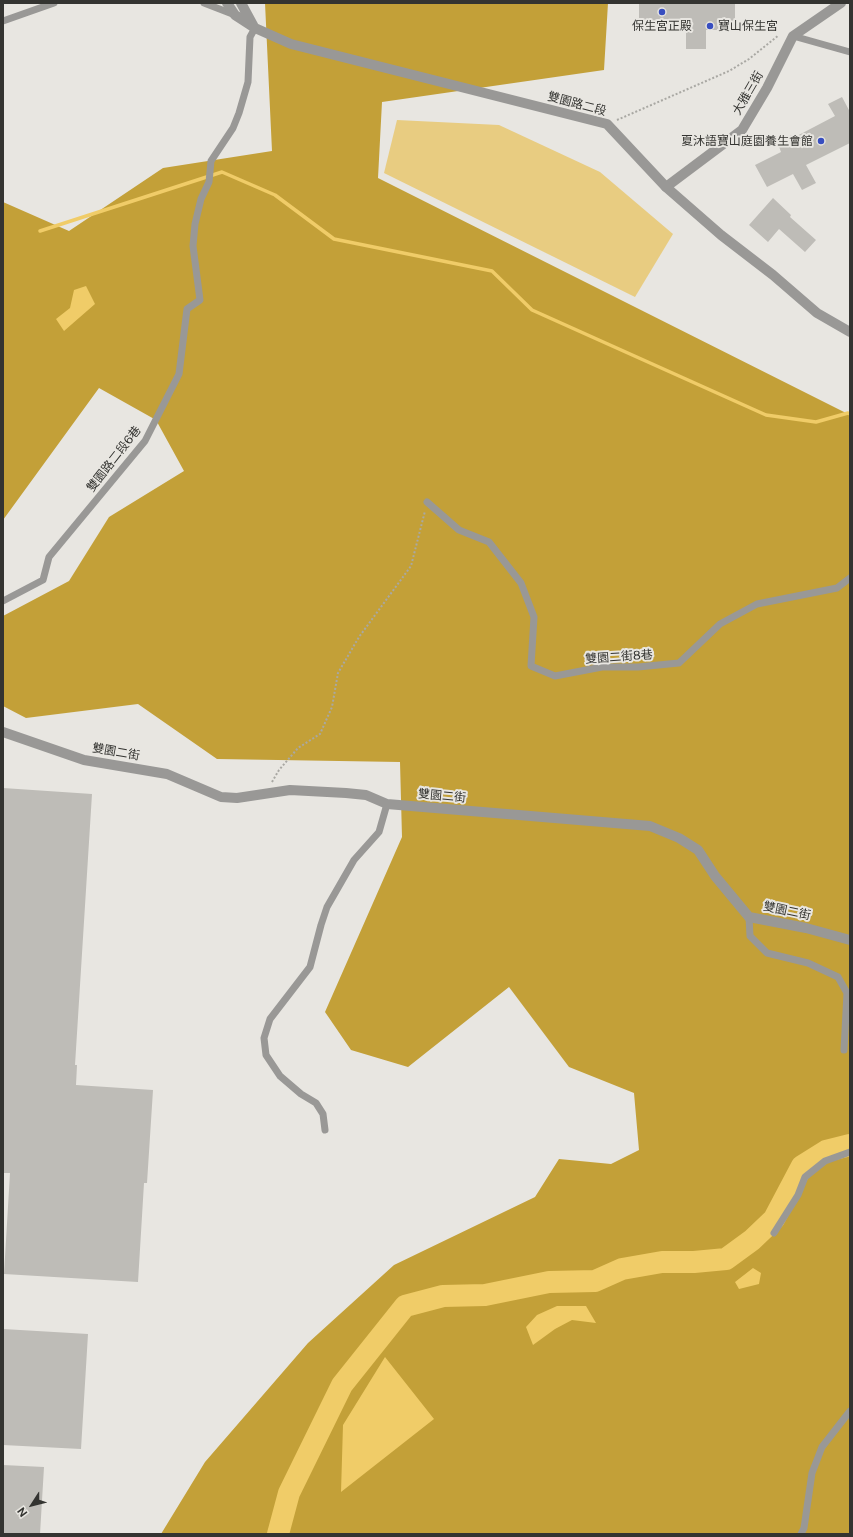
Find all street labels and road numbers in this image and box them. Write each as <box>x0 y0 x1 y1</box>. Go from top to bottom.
street label: 大雅三街 <box>730 69 766 117</box>
street label: 雙園路二段 <box>546 89 608 119</box>
street label: 雙園路二段6巷 <box>84 423 144 495</box>
street label: 雙園二街8巷 <box>585 647 653 667</box>
street label: 雙園二街 <box>91 741 141 763</box>
street label: 雙園二街 <box>417 787 467 805</box>
street label: 雙園二街 <box>762 899 812 923</box>

